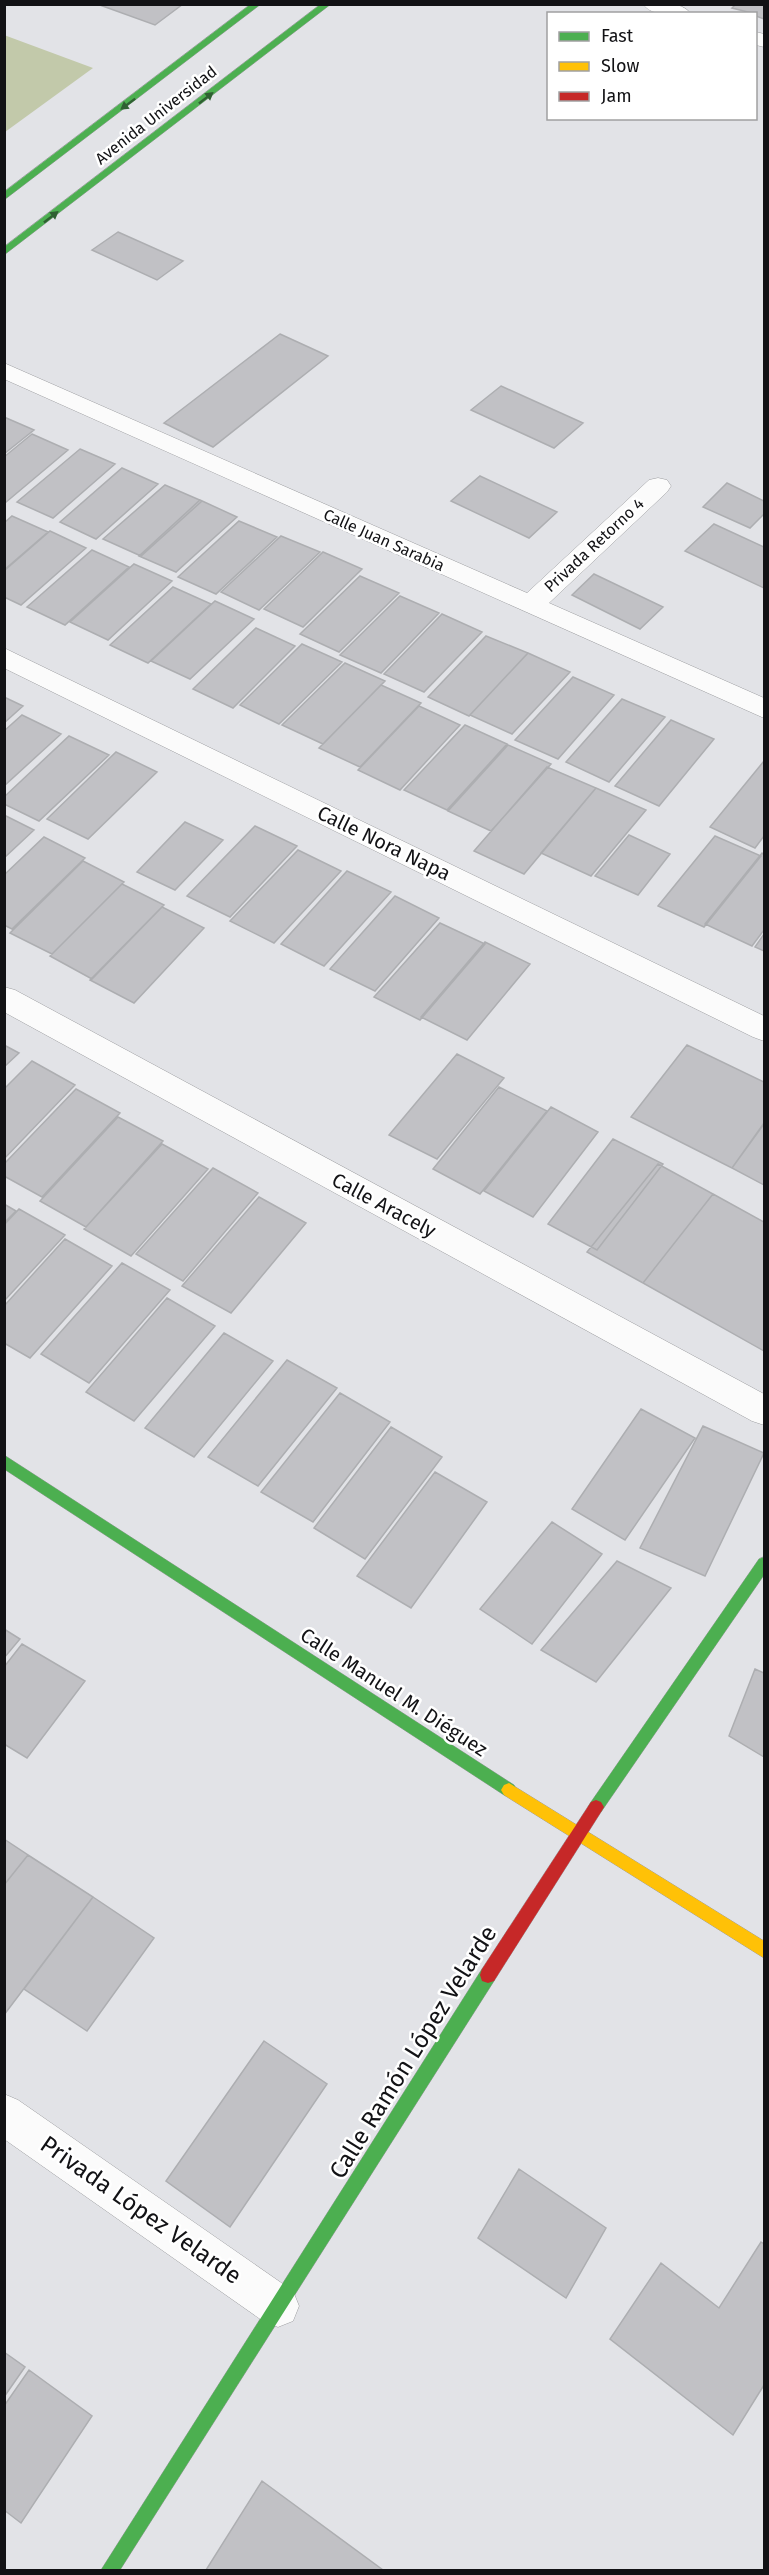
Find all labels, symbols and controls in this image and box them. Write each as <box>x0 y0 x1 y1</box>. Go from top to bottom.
legend <box>547 12 757 120</box>
text: Fast <box>601 25 634 47</box>
text: Slow <box>601 55 640 77</box>
street label: Avenida Universidad <box>91 62 221 168</box>
text: Jam <box>601 85 632 107</box>
one-way arrow <box>198 92 213 104</box>
one-way arrow <box>120 98 136 111</box>
one-way arrow <box>43 210 59 223</box>
street label: Privada Retorno 4 <box>540 494 648 596</box>
street label: Calle Juan Sarabia <box>320 505 448 575</box>
street label: Calle Nora Napa <box>314 800 454 886</box>
street label: Calle Aracely <box>328 1168 440 1243</box>
street label: Calle Manuel M. Diéguez <box>296 1623 492 1762</box>
street label: Calle Ramón López Velarde <box>324 1920 502 2184</box>
street label: Privada López Velarde <box>35 2130 247 2290</box>

